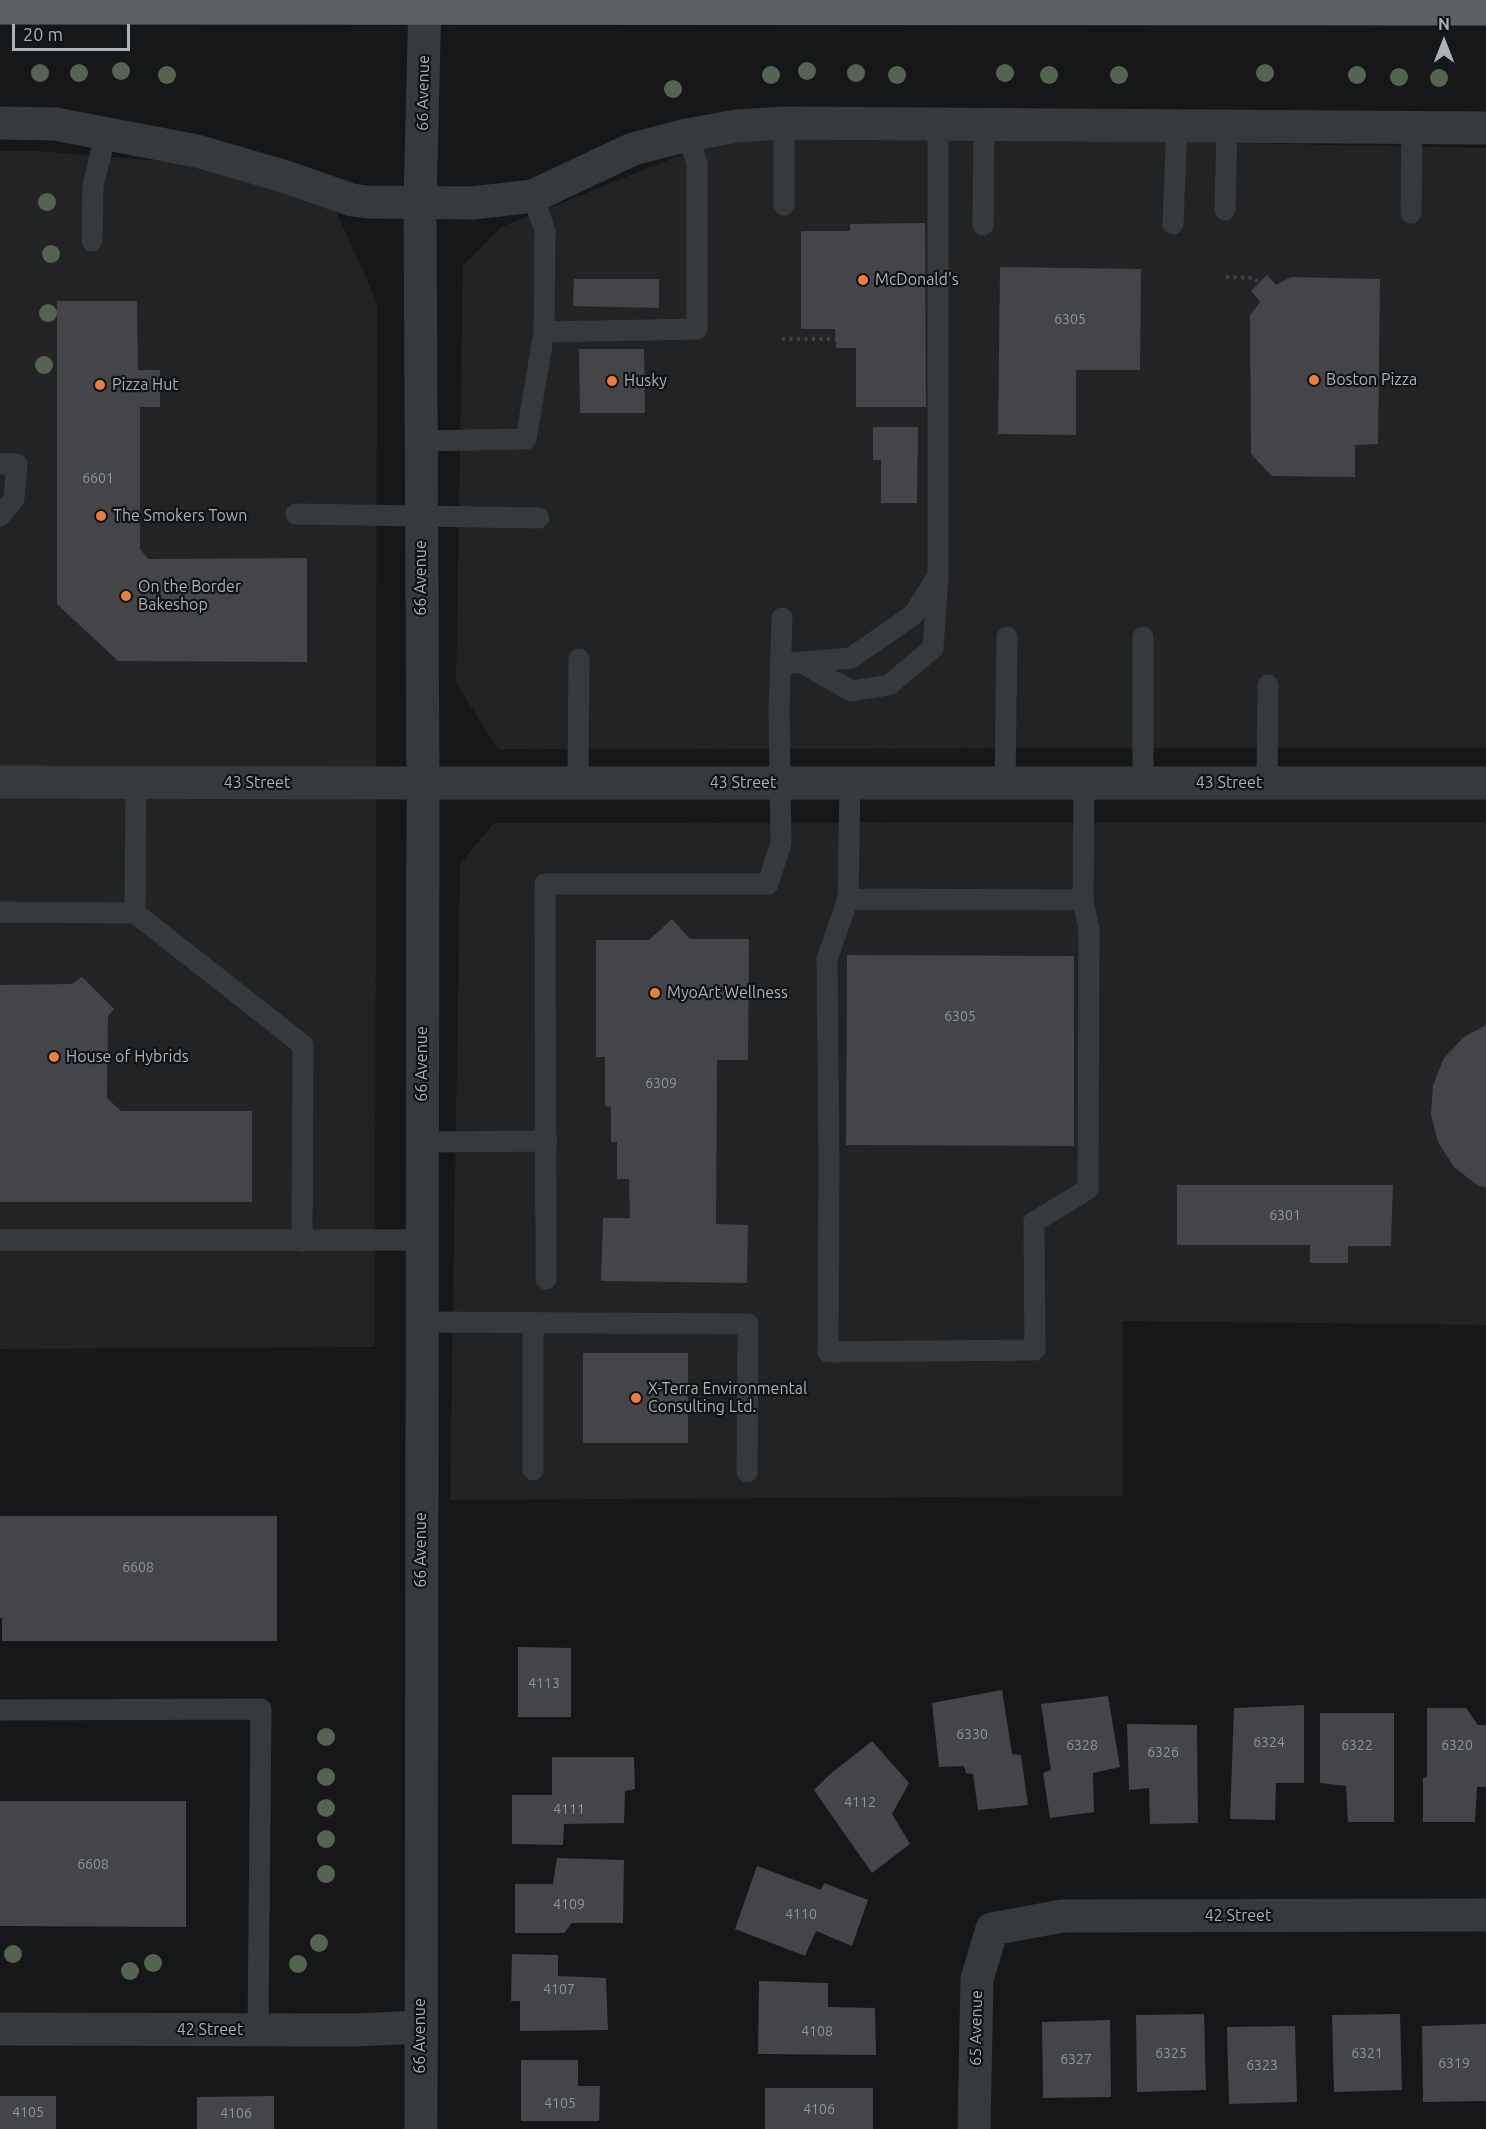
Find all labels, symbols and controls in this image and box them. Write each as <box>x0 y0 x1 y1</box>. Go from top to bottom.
scale bar <box>15 12 134 50</box>
north arrow <box>1414 12 1474 72</box>
text: N <box>1438 15 1450 33</box>
text: 20 m <box>23 24 63 44</box>
street label: 66 Avenue <box>413 55 433 131</box>
place label: McDonald's <box>875 270 959 290</box>
marker: McDonald's <box>856 273 870 287</box>
house number: 6305 <box>1054 311 1086 327</box>
place label: Boston Pizza <box>1326 370 1417 390</box>
place label: Husky <box>624 371 667 391</box>
marker: Boston Pizza <box>1307 373 1321 387</box>
marker: Husky <box>605 374 619 388</box>
place label: Pizza Hut <box>112 375 179 395</box>
marker: Pizza Hut <box>93 378 107 392</box>
house number: 6601 <box>82 470 114 486</box>
place label: The Smokers Town <box>113 506 247 526</box>
marker: The Smokers Town <box>94 509 108 523</box>
street label: 66 Avenue <box>411 540 431 616</box>
place label: On the Border Bakeshop <box>138 577 241 615</box>
marker: On the Border Bakeshop <box>119 589 133 603</box>
street label: 43 Street <box>224 773 290 793</box>
street label: 43 Street <box>710 773 776 793</box>
street label: 43 Street <box>1196 773 1262 793</box>
place label: MyoArt Wellness <box>667 983 788 1003</box>
marker: MyoArt Wellness <box>648 986 662 1000</box>
house number: 6305 <box>944 1008 976 1024</box>
street label: 66 Avenue <box>412 1026 432 1102</box>
place label: House of Hybrids <box>66 1047 189 1067</box>
marker: House of Hybrids <box>47 1050 61 1064</box>
house number: 6309 <box>645 1075 677 1091</box>
house number: 6301 <box>1269 1207 1301 1223</box>
place label: X-Terra Environmental Consulting Ltd. <box>648 1379 807 1417</box>
marker: X-Terra Environmental Consulting Ltd. <box>629 1391 643 1405</box>
street label: 66 Avenue <box>411 1512 431 1588</box>
house number: 6608 <box>122 1559 154 1575</box>
house number: 4113 <box>528 1675 560 1691</box>
house number: 6330 <box>956 1726 988 1742</box>
house number: 6324 <box>1253 1734 1285 1750</box>
house number: 6328 <box>1066 1737 1098 1753</box>
house number: 6322 <box>1341 1737 1373 1753</box>
house number: 6320 <box>1441 1737 1473 1753</box>
house number: 6326 <box>1147 1744 1179 1760</box>
house number: 4112 <box>844 1794 876 1810</box>
house number: 4111 <box>553 1801 585 1817</box>
house number: 6608 <box>77 1856 109 1872</box>
house number: 4109 <box>553 1896 585 1912</box>
house number: 4110 <box>785 1906 817 1922</box>
street label: 42 Street <box>1205 1906 1271 1926</box>
house number: 4107 <box>543 1981 575 1997</box>
street label: 65 Avenue <box>966 1990 986 2066</box>
street label: 66 Avenue <box>410 1998 430 2074</box>
street label: 42 Street <box>177 2020 243 2040</box>
house number: 4108 <box>801 2023 833 2039</box>
house number: 6325 <box>1155 2045 1187 2061</box>
house number: 6321 <box>1351 2045 1383 2061</box>
house number: 6327 <box>1060 2051 1092 2067</box>
house number: 6319 <box>1438 2055 1470 2071</box>
house number: 6323 <box>1246 2057 1278 2073</box>
house number: 4105 <box>544 2095 576 2111</box>
house number: 4106 <box>803 2101 835 2117</box>
house number: 4105 <box>12 2104 44 2120</box>
house number: 4106 <box>220 2105 252 2121</box>

